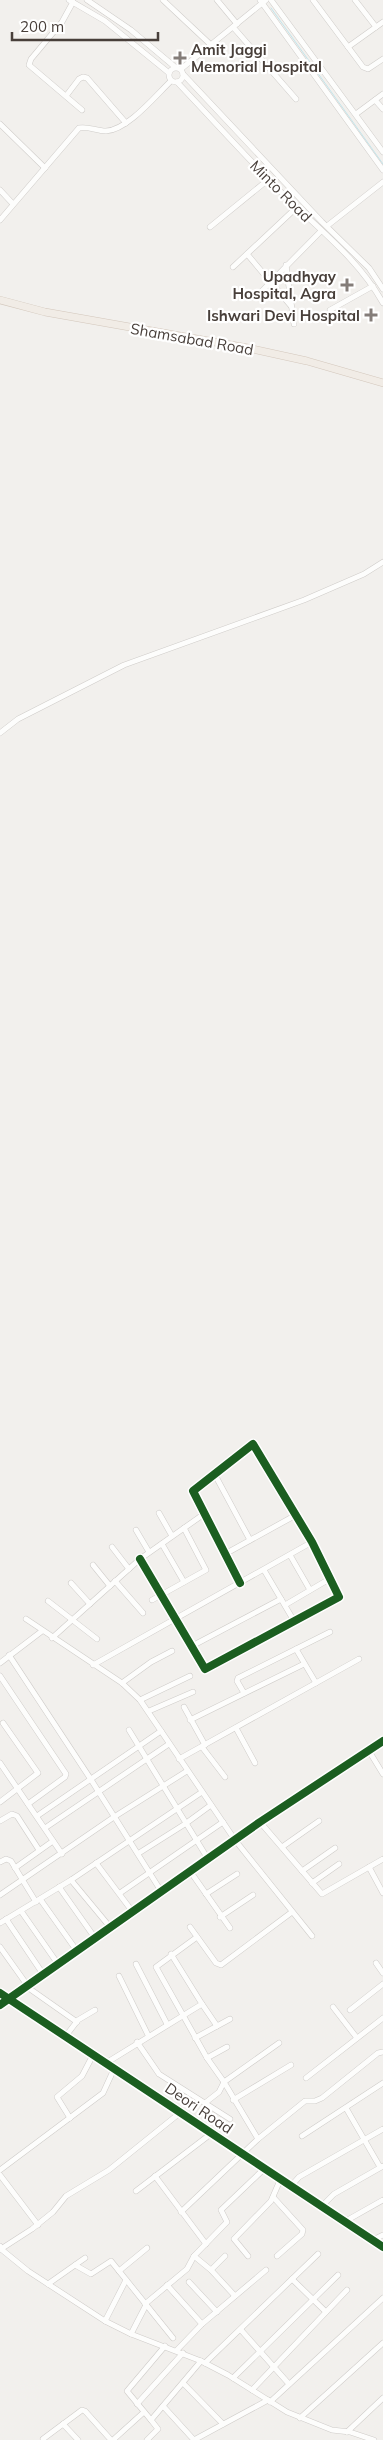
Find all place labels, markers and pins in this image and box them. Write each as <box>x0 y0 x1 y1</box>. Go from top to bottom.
place label: Amit Jaggi Memorial Hospital <box>191 40 322 76</box>
marker: Amit Jaggi Memorial Hospital <box>173 51 187 65</box>
place label: Upadhyay Hospital, Agra <box>232 267 337 303</box>
marker: Upadhyay Hospital, Agra <box>340 278 354 292</box>
place label: Ishwari Devi Hospital <box>207 306 360 325</box>
marker: Ishwari Devi Hospital <box>364 308 378 322</box>

